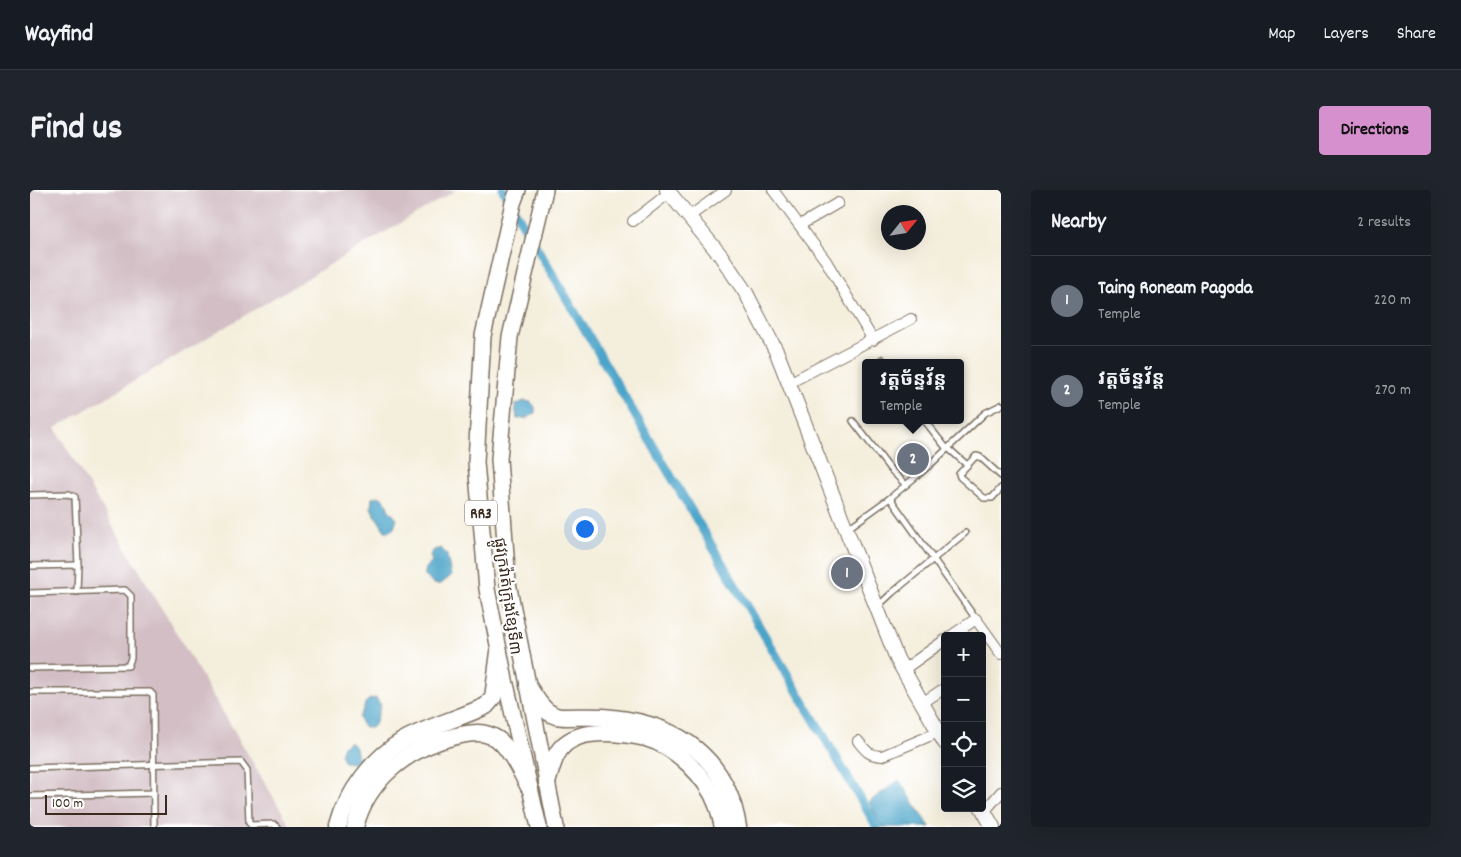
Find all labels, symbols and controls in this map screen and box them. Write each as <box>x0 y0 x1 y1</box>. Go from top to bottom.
text: Wayfind <box>25 18 93 52</box>
text: Map <box>1268 22 1295 47</box>
text: Layers <box>1323 22 1369 47</box>
text: Share <box>1397 22 1436 47</box>
text: Find us <box>30 105 122 155</box>
button: Directions <box>1319 106 1431 155</box>
north arrow <box>881 205 926 250</box>
text: Nearby <box>1051 208 1106 238</box>
text: 2 results <box>1357 211 1411 234</box>
text: Taing Roneam Pagoda <box>1098 276 1253 303</box>
text: 1 <box>1065 289 1069 312</box>
text: 220 m <box>1374 289 1411 312</box>
text: Temple <box>1098 303 1141 326</box>
popup <box>862 359 964 424</box>
text: វត្តច័ន្ទវ័ន្ត <box>1098 367 1164 394</box>
text: វត្តច័ន្ទវ័ន្ត <box>880 368 946 395</box>
text: 2 <box>1064 379 1071 402</box>
text: 270 m <box>1375 379 1411 402</box>
text: Temple <box>1098 394 1141 417</box>
text: Temple <box>880 395 922 418</box>
pin: 2 <box>897 440 929 478</box>
road number: RR3 <box>465 500 497 526</box>
your location <box>572 516 598 542</box>
street label: ផ្លូវក្រវ៉ាត់ក្រុងខ្សែទី៣ <box>486 536 527 656</box>
pin: 1 <box>831 554 863 592</box>
map controls <box>941 632 986 812</box>
button: + <box>941 632 986 677</box>
button: − <box>941 677 986 722</box>
button: locate <box>941 722 986 767</box>
button: layers <box>941 767 986 812</box>
scale bar <box>45 792 168 815</box>
text: 100 m <box>52 794 83 814</box>

